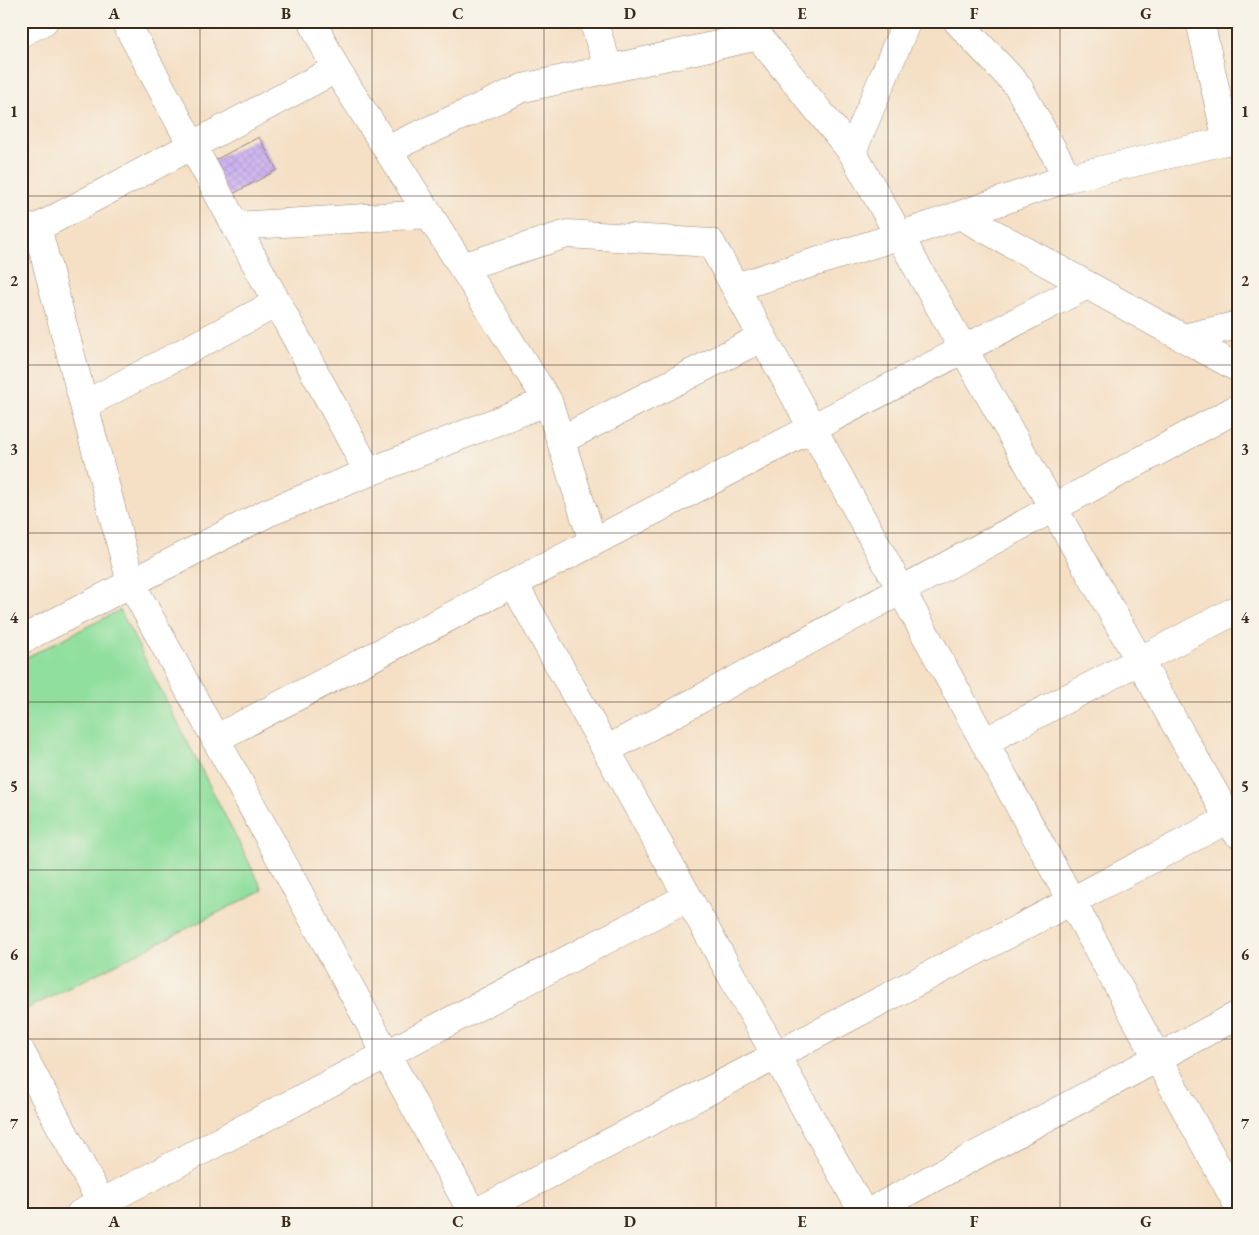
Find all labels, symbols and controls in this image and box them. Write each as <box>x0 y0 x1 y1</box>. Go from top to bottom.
text: A <box>107 3 120 24</box>
text: B <box>281 3 291 24</box>
text: C <box>452 3 464 24</box>
text: D <box>624 3 636 24</box>
text: E <box>797 3 807 24</box>
text: F <box>970 3 979 24</box>
text: G <box>1140 3 1152 24</box>
text: 1 <box>10 101 18 122</box>
text: 1 <box>1241 101 1249 122</box>
text: 2 <box>10 270 19 291</box>
text: 2 <box>1241 270 1250 291</box>
text: 3 <box>10 439 18 460</box>
text: 3 <box>1241 439 1249 460</box>
text: 4 <box>10 607 19 628</box>
text: 4 <box>1241 607 1250 628</box>
text: 5 <box>10 776 18 797</box>
text: 5 <box>1241 776 1249 797</box>
text: 6 <box>10 944 19 965</box>
text: 6 <box>1241 944 1250 965</box>
text: 7 <box>10 1113 19 1134</box>
text: 7 <box>1241 1113 1250 1134</box>
text: A <box>107 1211 120 1232</box>
text: B <box>281 1211 291 1232</box>
text: C <box>452 1211 464 1232</box>
text: D <box>624 1211 636 1232</box>
text: E <box>797 1211 807 1232</box>
text: F <box>970 1211 979 1232</box>
text: G <box>1140 1211 1152 1232</box>

